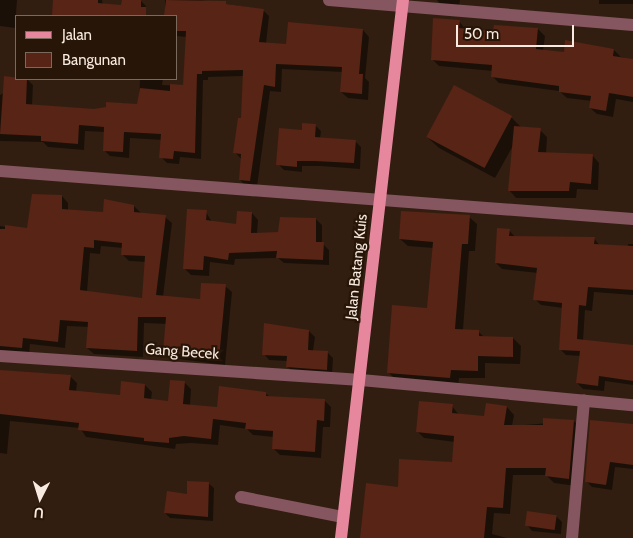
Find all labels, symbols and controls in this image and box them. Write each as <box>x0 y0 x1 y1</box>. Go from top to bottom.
legend <box>15 15 178 80</box>
scale bar <box>458 15 576 47</box>
text: 50 m <box>464 25 499 43</box>
text: Jalan <box>62 26 92 44</box>
text: Bangunan <box>62 51 126 69</box>
street label: Jalan Batang Kuis <box>342 213 372 321</box>
street label: Gang Becek <box>144 340 220 364</box>
north arrow <box>15 473 65 523</box>
text: U <box>33 504 44 522</box>

